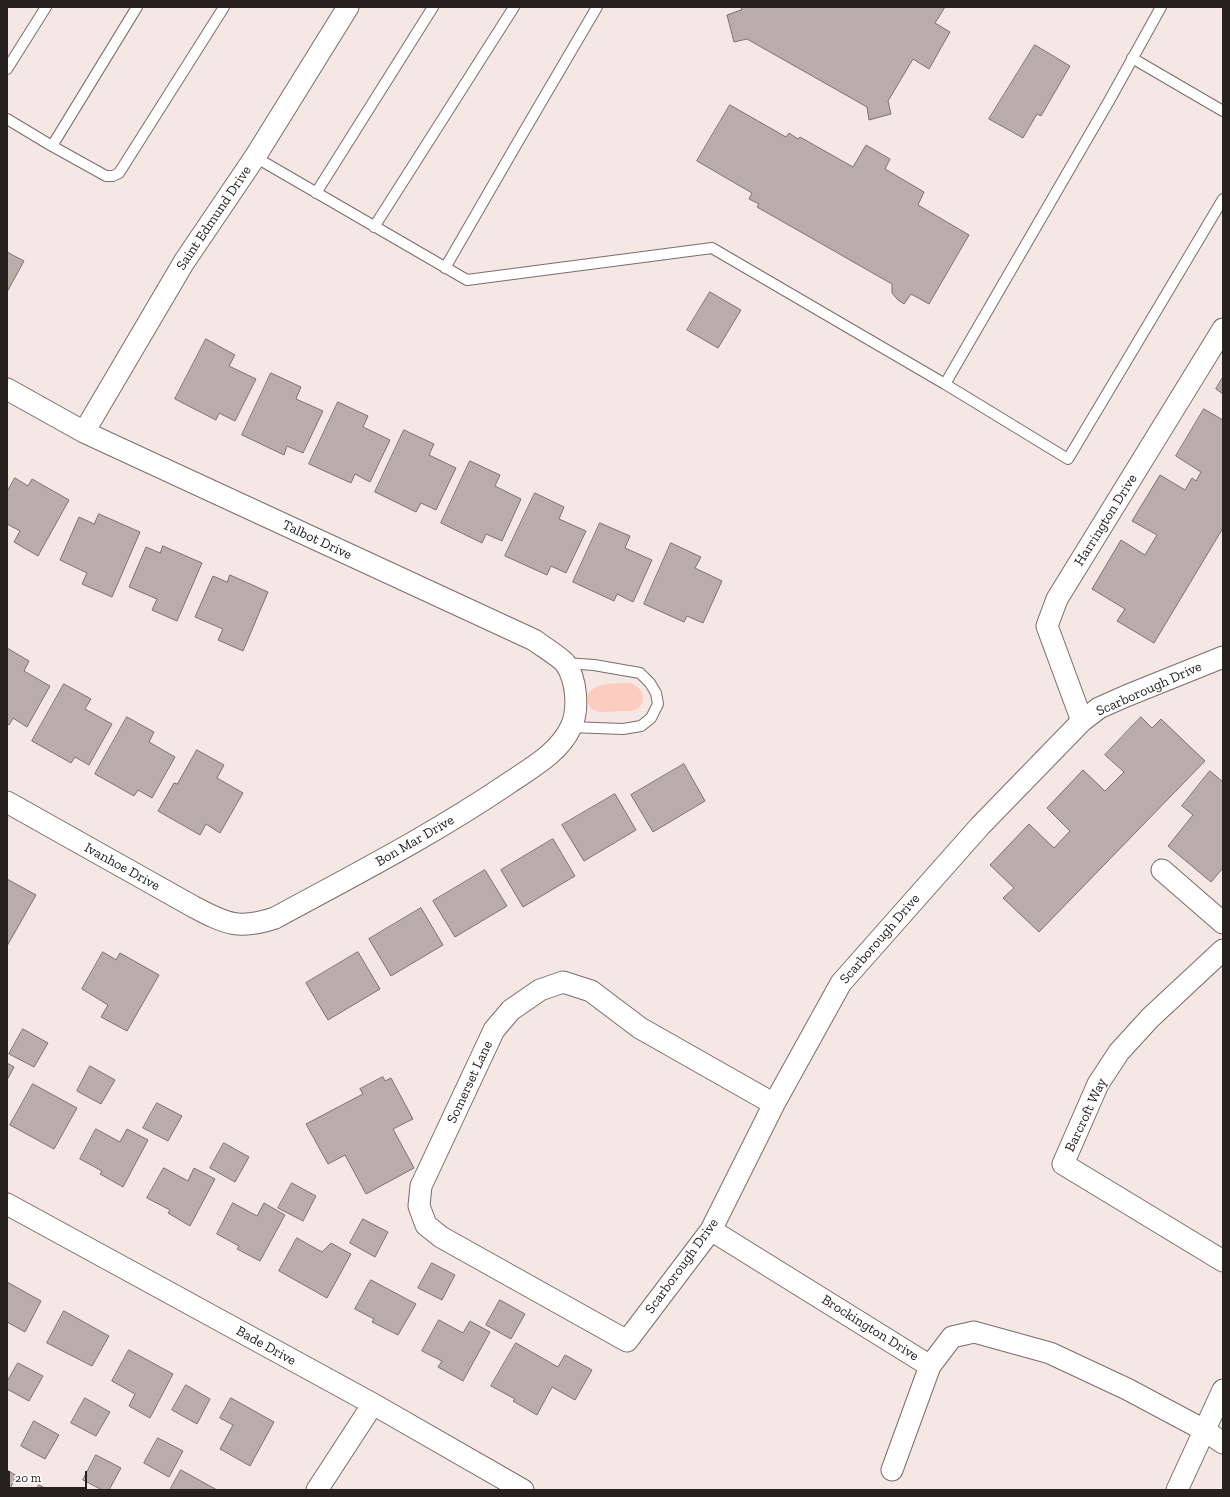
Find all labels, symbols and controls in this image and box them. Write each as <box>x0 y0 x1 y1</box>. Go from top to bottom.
street label: Saint Edmund Drive <box>173 163 255 273</box>
street label: Harrington Drive <box>1071 471 1141 569</box>
street label: Talbot Drive <box>280 517 354 563</box>
street label: Scarborough Drive <box>1094 658 1204 720</box>
street label: Bon Mar Drive <box>373 812 457 870</box>
street label: Ivanhoe Drive <box>81 839 163 895</box>
street label: Scarborough Drive <box>836 891 924 987</box>
street label: Somerset Lane <box>444 1038 496 1126</box>
street label: Barcroft Way <box>1062 1075 1110 1155</box>
street label: Scarborough Drive <box>642 1215 722 1317</box>
street label: Brockington Drive <box>818 1291 922 1365</box>
street label: Bade Drive <box>233 1323 299 1369</box>
scale bar <box>10 1463 89 1489</box>
text: 20 m <box>15 1471 41 1485</box>

